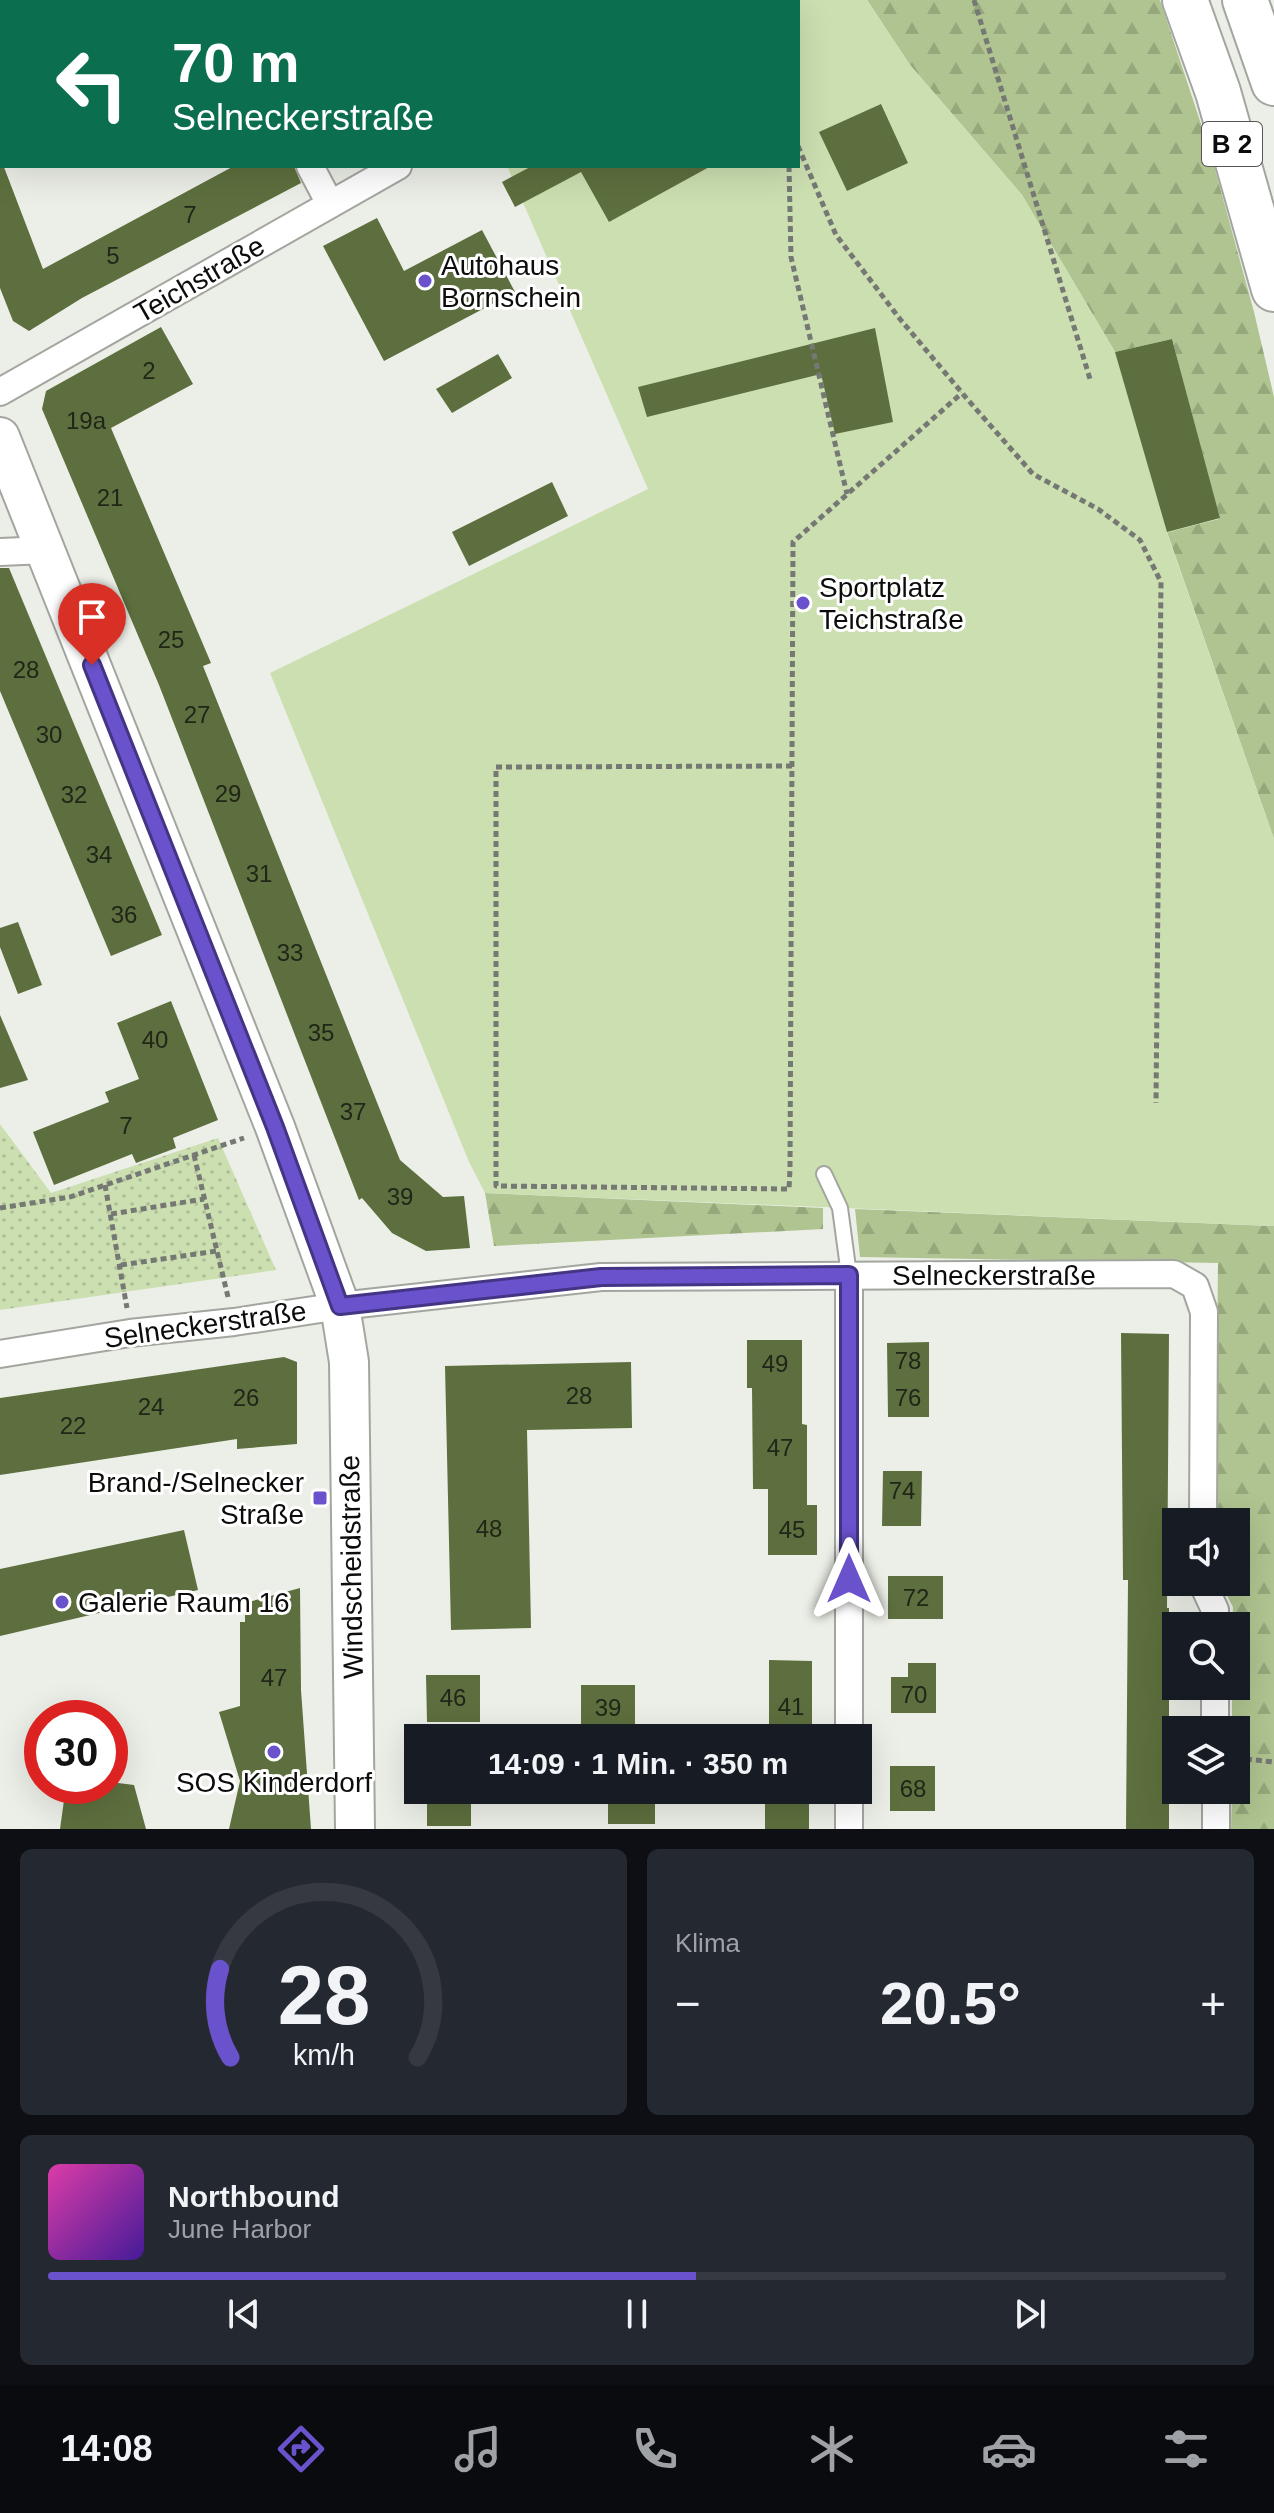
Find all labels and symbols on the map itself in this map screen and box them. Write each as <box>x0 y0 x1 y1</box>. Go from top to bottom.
road number: B 2 <box>1202 122 1262 166</box>
house number: 7 <box>183 201 197 228</box>
street label: Teichstraße <box>129 230 270 329</box>
house number: 5 <box>106 242 120 269</box>
place label: Autohaus Bornschein <box>441 250 581 313</box>
marker: Autohaus Bornschein <box>416 272 434 290</box>
house number: 2 <box>142 357 156 384</box>
house number: 19a <box>66 407 107 434</box>
house number: 21 <box>97 484 123 511</box>
place label: Sportplatz Teichstraße <box>819 572 964 635</box>
pin <box>58 583 126 665</box>
marker: Sportplatz Teichstraße <box>794 594 812 612</box>
house number: 25 <box>158 626 184 653</box>
house number: 28 <box>13 656 39 683</box>
house number: 27 <box>184 701 210 728</box>
house number: 30 <box>36 721 62 748</box>
house number: 29 <box>215 780 241 807</box>
house number: 32 <box>61 781 87 808</box>
house number: 34 <box>86 841 112 868</box>
house number: 31 <box>246 860 272 887</box>
house number: 36 <box>111 901 137 928</box>
house number: 33 <box>277 939 303 966</box>
house number: 35 <box>308 1019 334 1046</box>
house number: 40 <box>142 1026 168 1053</box>
house number: 37 <box>340 1098 366 1125</box>
house number: 7 <box>119 1112 133 1139</box>
house number: 39 <box>387 1183 413 1210</box>
street label: Selneckerstraße <box>892 1260 1096 1291</box>
street label: Selneckerstraße <box>102 1295 308 1354</box>
house number: 78 <box>895 1347 921 1374</box>
house number: 49 <box>762 1350 788 1377</box>
house number: 28 <box>566 1382 592 1409</box>
house number: 26 <box>233 1384 259 1411</box>
house number: 76 <box>895 1384 921 1411</box>
house number: 24 <box>138 1393 164 1420</box>
house number: 22 <box>60 1412 86 1439</box>
house number: 47 <box>767 1434 793 1461</box>
street label: Windscheidstraße <box>334 1455 369 1679</box>
place label: Brand-/Selnecker Straße <box>88 1467 304 1530</box>
house number: 74 <box>889 1477 915 1504</box>
marker: Brand-/Selnecker Straße <box>311 1489 329 1507</box>
house number: 48 <box>476 1515 502 1542</box>
house number: 45 <box>779 1516 805 1543</box>
position arrow <box>807 1537 891 1621</box>
house number: 72 <box>903 1584 929 1611</box>
place label: Galerie Raum 16 <box>78 1587 290 1618</box>
marker: Galerie Raum 16 <box>53 1593 71 1611</box>
house number: 47 <box>261 1664 287 1691</box>
house number: 70 <box>901 1681 927 1708</box>
house number: 46 <box>440 1684 466 1711</box>
house number: 41 <box>778 1693 804 1720</box>
house number: 39 <box>595 1694 621 1721</box>
speed limit sign: 30 <box>24 1700 128 1804</box>
marker: SOS Kinderdorf <box>265 1743 283 1761</box>
place label: SOS Kinderdorf <box>176 1767 372 1798</box>
house number: 68 <box>900 1775 926 1802</box>

